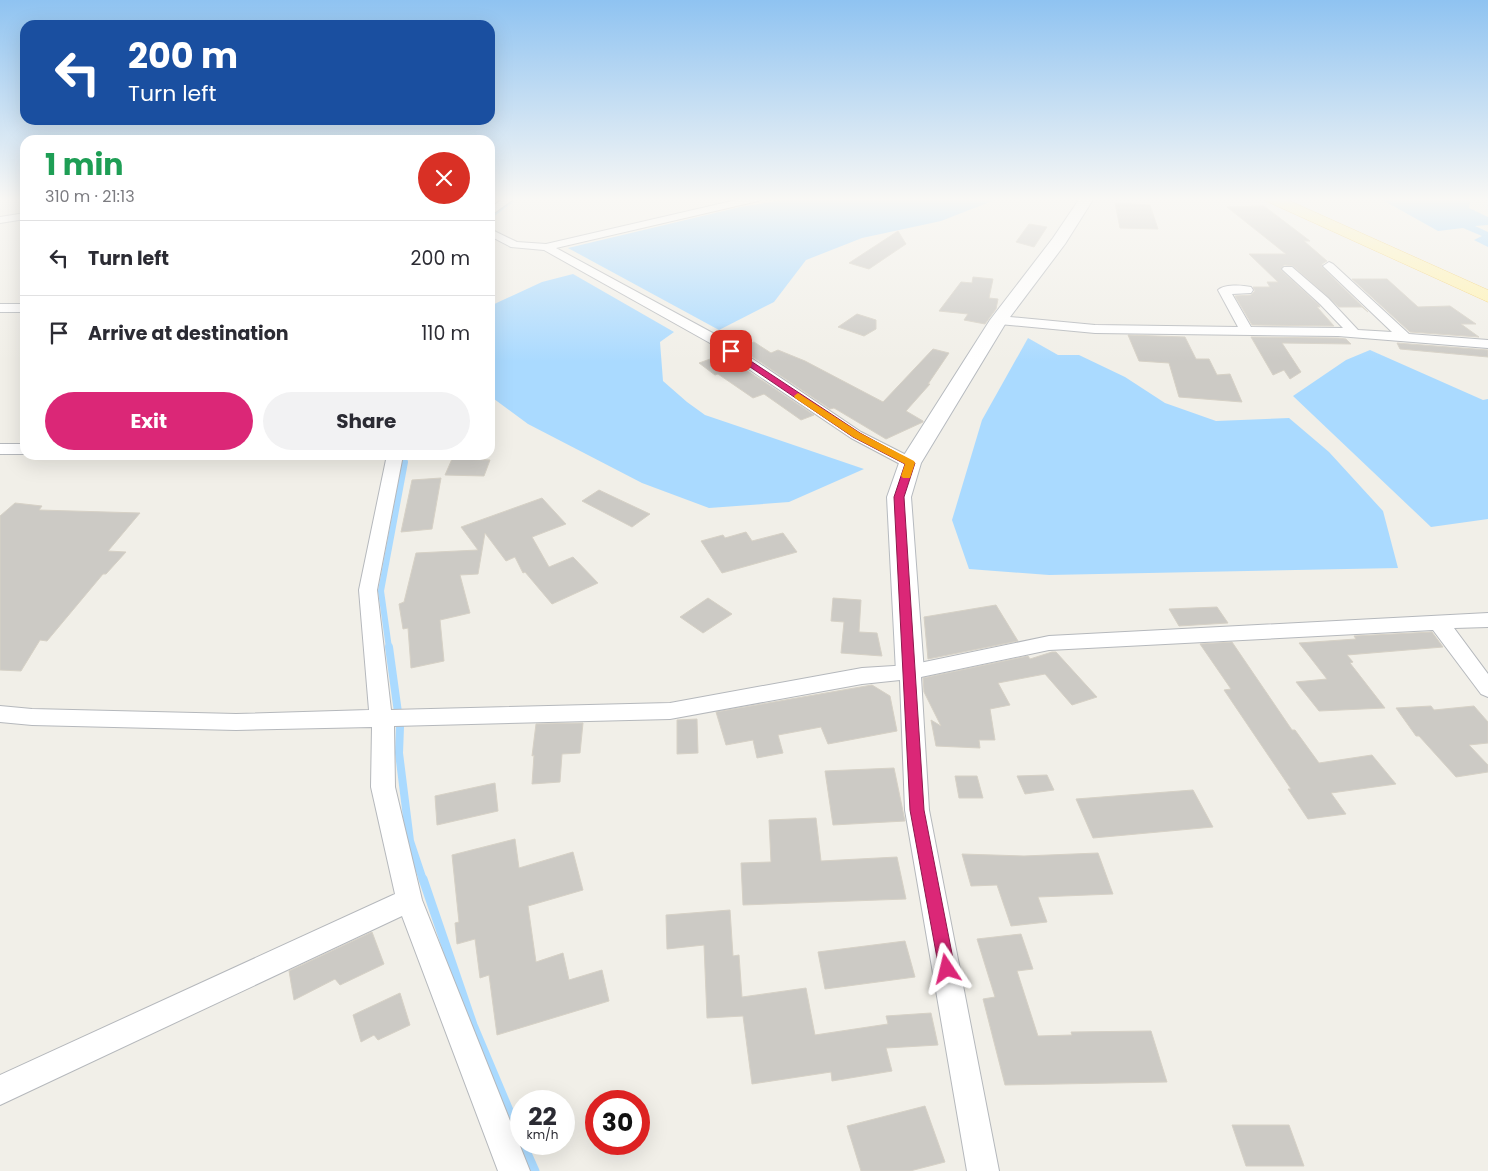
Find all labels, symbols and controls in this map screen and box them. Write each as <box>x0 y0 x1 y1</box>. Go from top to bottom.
text: 200 m <box>128 31 238 80</box>
icon: left <box>45 40 110 105</box>
text: Turn left <box>128 78 216 109</box>
text: 1 min <box>45 143 123 186</box>
button: close <box>418 152 470 204</box>
text: 310 m · 21:13 <box>45 185 135 208</box>
icon: left <box>45 244 73 272</box>
text: Turn left <box>88 245 169 272</box>
text: 200 m <box>411 245 470 272</box>
icon: arrive <box>45 319 73 347</box>
text: Arrive at destination <box>88 320 289 347</box>
text: 110 m <box>421 320 470 347</box>
pin <box>710 330 752 372</box>
icon: arrive <box>717 337 745 365</box>
button: Exit <box>45 392 253 450</box>
button: Share <box>263 392 470 450</box>
position arrow <box>920 942 972 994</box>
speed limit sign: 30 <box>585 1090 650 1155</box>
text: 22 <box>528 1099 557 1134</box>
text: km/h <box>527 1126 558 1143</box>

